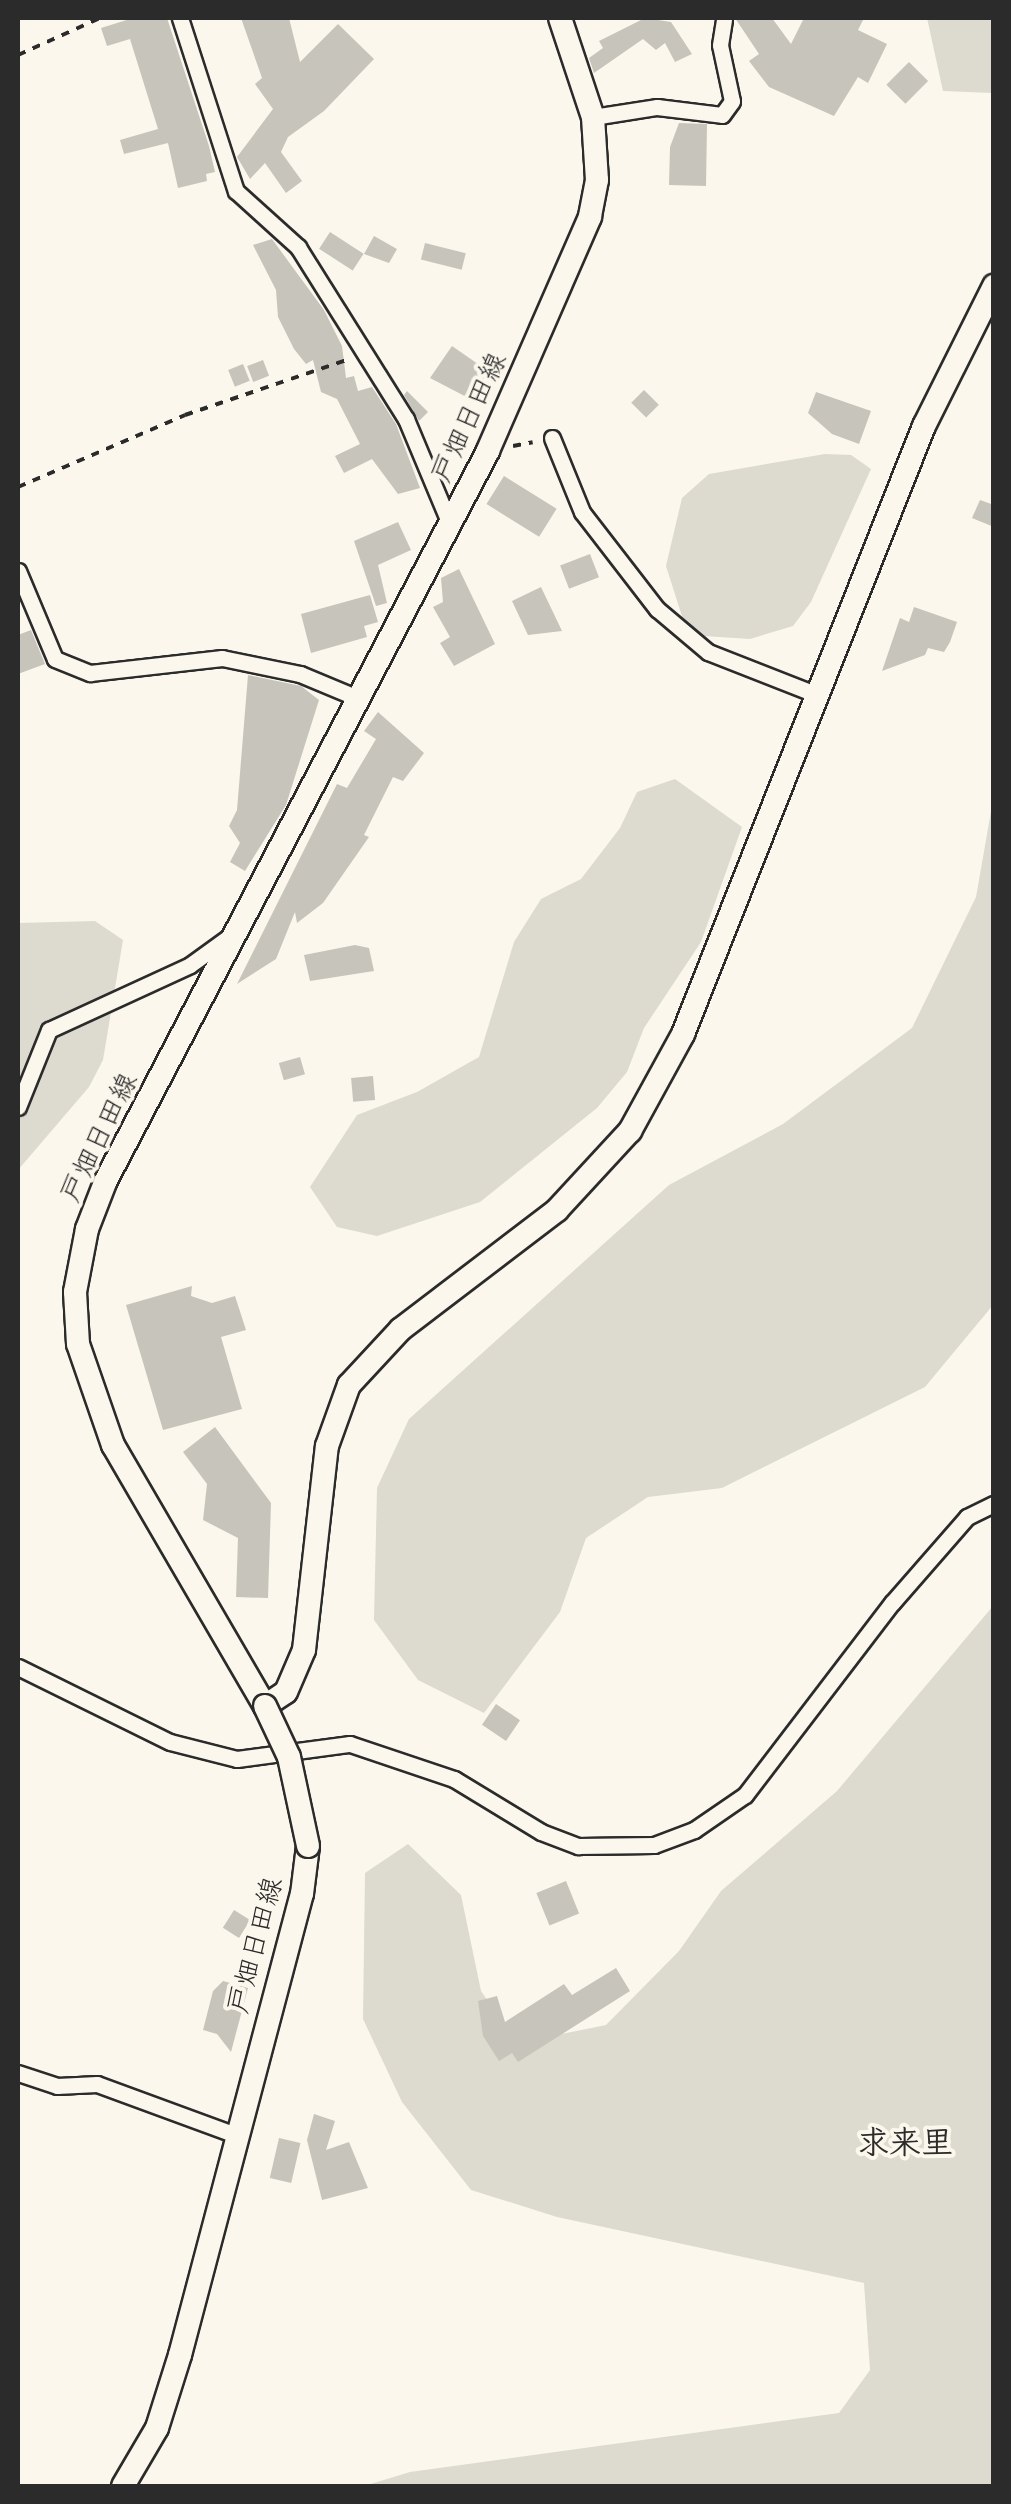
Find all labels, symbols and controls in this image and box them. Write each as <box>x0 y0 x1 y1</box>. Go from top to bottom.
street label: 戸畑日田線 <box>423 346 513 488</box>
street label: 戸畑日田線 <box>52 1067 144 1207</box>
street label: 戸畑日田線 <box>220 1873 288 2017</box>
district label: 求来里 <box>857 2123 953 2161</box>

